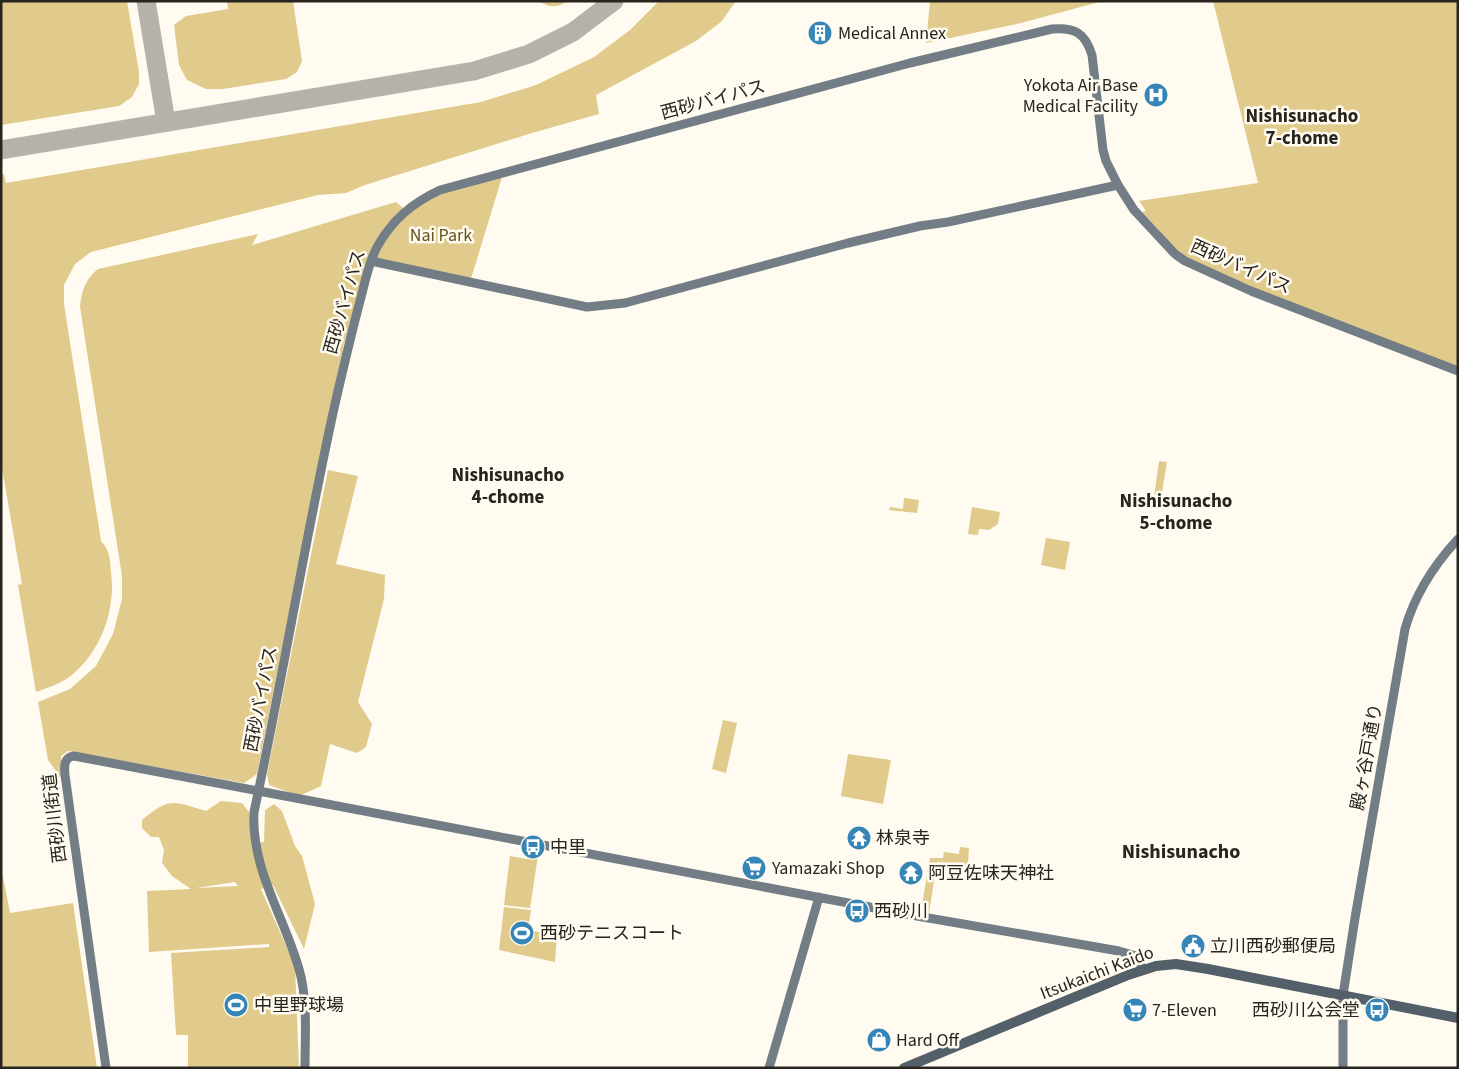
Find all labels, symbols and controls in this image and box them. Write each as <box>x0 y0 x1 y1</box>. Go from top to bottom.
building icon: Medical Annex <box>807 20 833 46</box>
place label: Medical Annex <box>838 21 946 46</box>
place label: Yokota Air Base Medical Facility <box>1023 73 1139 119</box>
street label: 西砂バイパス <box>658 74 768 126</box>
hospital icon: Yokota Air Base Medical Facility <box>1143 82 1169 108</box>
district label: Nishisunacho 7-chome <box>1246 103 1358 152</box>
park label: Nai Park <box>410 223 472 248</box>
street label: 西砂バイパス <box>1187 234 1295 300</box>
street label: 西砂バイパス <box>318 247 372 357</box>
district label: Nishisunacho 4-chome <box>452 462 564 511</box>
district label: Nishisunacho 5-chome <box>1120 488 1232 537</box>
street label: 西砂バイパス <box>238 644 284 754</box>
street label: 殿ヶ谷戸通り <box>1345 702 1389 812</box>
street label: 西砂川街道 <box>37 772 73 864</box>
temple icon: 林泉寺 <box>846 825 872 851</box>
place label: 林泉寺 <box>876 826 930 851</box>
bus stop icon: 中里 <box>520 834 546 860</box>
place label: 中里 <box>550 835 586 860</box>
district label: Nishisunacho <box>1122 838 1240 866</box>
supermarket icon: Yamazaki Shop <box>741 855 767 881</box>
place label: Yamazaki Shop <box>771 856 885 881</box>
temple icon: 阿豆佐味天神社 <box>898 860 924 886</box>
place label: 阿豆佐味天神社 <box>928 861 1054 886</box>
bus stop icon: 西砂川 <box>844 898 870 924</box>
place label: 西砂川 <box>874 899 928 924</box>
sports icon: 西砂テニスコート <box>509 920 535 946</box>
place label: 西砂テニスコート <box>540 921 684 946</box>
public building icon: 立川西砂郵便局 <box>1180 933 1206 959</box>
place label: 立川西砂郵便局 <box>1210 934 1336 959</box>
street label: Itsukaichi Kaido <box>1037 940 1157 1006</box>
sports icon: 中里野球場 <box>223 992 249 1018</box>
place label: 中里野球場 <box>254 993 344 1018</box>
supermarket icon: 7-Eleven <box>1122 997 1148 1023</box>
bus stop icon: 西砂川公会堂 <box>1364 997 1390 1023</box>
place label: 7-Eleven <box>1152 998 1217 1023</box>
place label: 西砂川公会堂 <box>1252 998 1360 1023</box>
shop icon: Hard Off <box>866 1027 892 1053</box>
place label: Hard Off <box>896 1028 959 1053</box>

